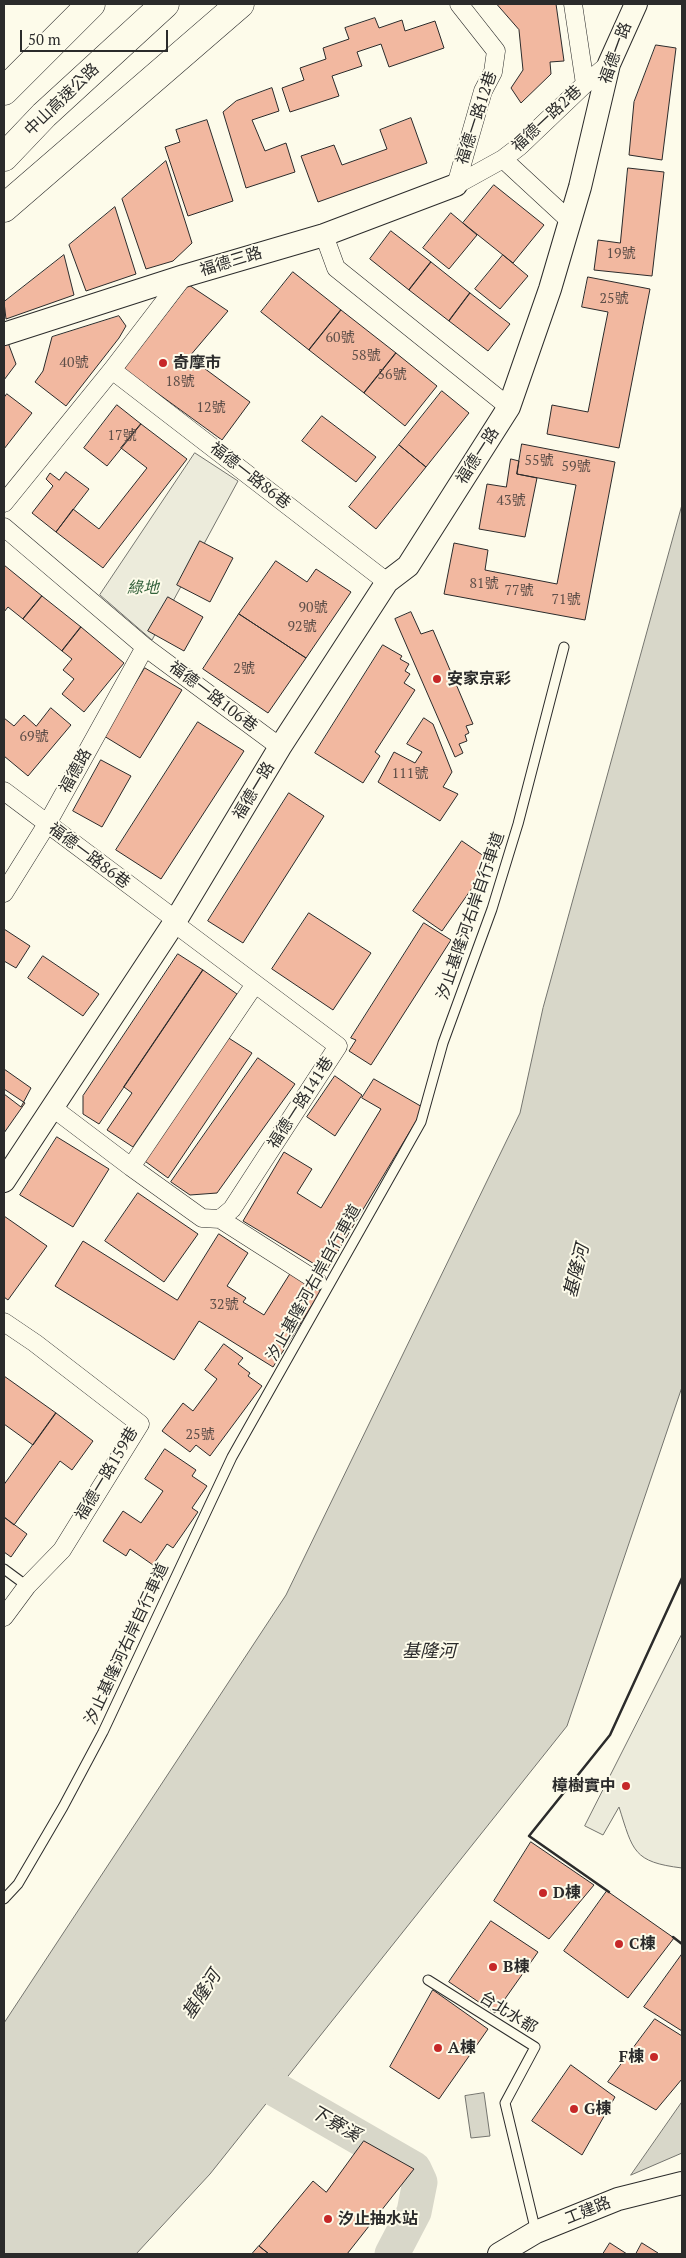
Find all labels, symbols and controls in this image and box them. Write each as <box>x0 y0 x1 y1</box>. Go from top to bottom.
scale bar <box>22 20 170 52</box>
street label: 福德一路 <box>596 20 636 86</box>
text: 50 m <box>28 29 61 49</box>
street label: 中山高速公路 <box>21 60 103 140</box>
street label: 福德一路12巷 <box>453 69 501 167</box>
street label: 福德一路2巷 <box>508 82 586 156</box>
street label: 福德三路 <box>198 243 264 281</box>
house number: 19號 <box>607 246 635 262</box>
house number: 25號 <box>600 291 628 307</box>
house number: 60號 <box>326 330 354 346</box>
house number: 58號 <box>352 348 380 364</box>
place label: 奇摩市 <box>173 353 221 373</box>
house number: 40號 <box>60 355 88 371</box>
marker: 奇摩市 <box>157 357 169 369</box>
house number: 56號 <box>378 367 406 383</box>
house number: 18號 <box>166 374 194 390</box>
house number: 12號 <box>197 400 225 416</box>
street label: 福德一路 <box>453 424 503 488</box>
house number: 17號 <box>108 428 136 444</box>
street label: 福德一路86巷 <box>206 439 294 513</box>
house number: 55號 <box>525 453 553 469</box>
house number: 59號 <box>562 459 590 475</box>
house number: 43號 <box>497 493 525 509</box>
house number: 81號 <box>470 576 498 592</box>
park label: 綠地 <box>127 578 159 598</box>
house number: 77號 <box>505 583 533 599</box>
house number: 71號 <box>552 592 580 608</box>
house number: 90號 <box>299 600 327 616</box>
house number: 92號 <box>288 619 316 635</box>
street label: 福德一路106巷 <box>165 658 261 736</box>
house number: 2號 <box>233 661 255 677</box>
place label: 安家京彩 <box>447 669 511 689</box>
marker: 安家京彩 <box>431 673 443 685</box>
house number: 69號 <box>20 729 48 745</box>
street label: 福德路 <box>56 745 96 797</box>
street label: 福德一路 <box>229 759 279 823</box>
house number: 111號 <box>392 766 428 782</box>
street label: 福德一路86巷 <box>44 819 134 893</box>
street label: 汐止基隆河右岸自行車道 <box>433 830 509 1002</box>
street label: 福德一路141巷 <box>264 1053 338 1153</box>
street label: 汐止基隆河右岸自行車道 <box>263 1201 365 1365</box>
water label: 基隆河 <box>560 1242 594 1300</box>
house number: 32號 <box>210 1297 238 1313</box>
street label: 福德一路159巷 <box>72 1424 142 1524</box>
house number: 25號 <box>186 1427 214 1443</box>
street label: 汐止基隆河右岸自行車道 <box>81 1560 173 1728</box>
water label: 基隆河 <box>402 1641 456 1663</box>
place label: 樟樹實中 <box>552 1776 616 1796</box>
marker: 樟樹實中 <box>620 1780 632 1792</box>
place label: D棟 <box>553 1883 581 1903</box>
marker: D棟 <box>537 1887 549 1899</box>
place label: C棟 <box>629 1934 655 1954</box>
marker: C棟 <box>613 1938 625 1950</box>
place label: B棟 <box>503 1957 529 1977</box>
marker: B棟 <box>487 1961 499 1973</box>
water label: 基隆河 <box>178 1966 226 2024</box>
street label: 台北水都 <box>476 1988 540 2038</box>
place label: A棟 <box>448 2038 476 2058</box>
marker: A棟 <box>432 2042 444 2054</box>
place label: F棟 <box>619 2047 644 2067</box>
marker: F棟 <box>648 2051 660 2063</box>
place label: G棟 <box>584 2099 611 2119</box>
water label: 下寮溪 <box>306 2101 364 2147</box>
marker: G棟 <box>568 2103 580 2115</box>
street label: 工建路 <box>562 2193 614 2229</box>
place label: 汐止抽水站 <box>338 2209 418 2229</box>
marker: 汐止抽水站 <box>322 2213 334 2225</box>

